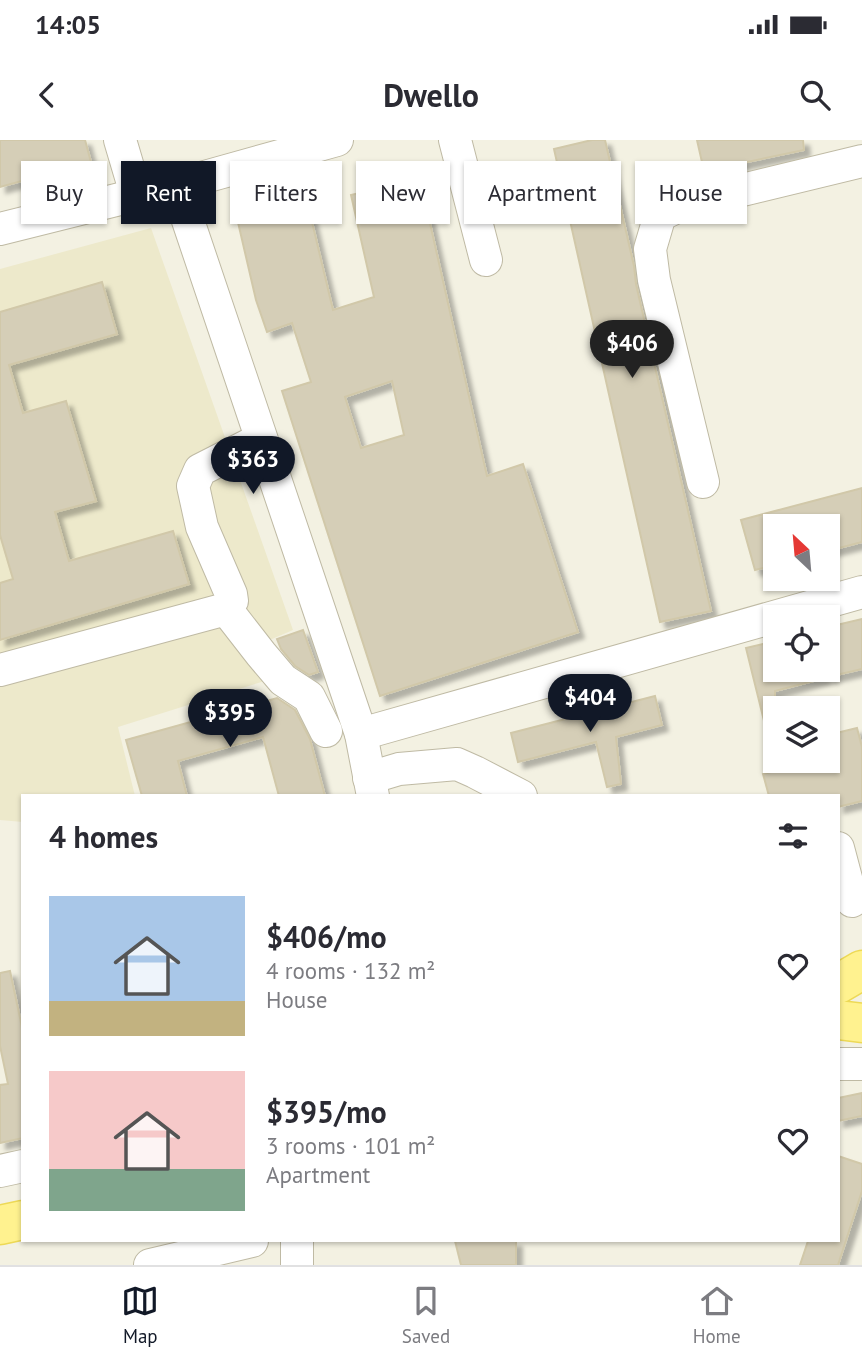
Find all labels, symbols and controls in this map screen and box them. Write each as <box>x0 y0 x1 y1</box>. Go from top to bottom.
text: 14:05 <box>35 8 101 41</box>
text: Dwello <box>383 74 479 116</box>
icon: back <box>28 76 66 114</box>
icon: search <box>796 76 834 114</box>
chip: Buy <box>21 161 107 224</box>
chip: Rent <box>121 161 216 224</box>
chip: Filters <box>230 161 342 224</box>
chip: New <box>356 161 450 224</box>
chip: Apartment <box>464 161 621 224</box>
chip: House <box>635 161 747 224</box>
pin: $406 <box>591 320 673 380</box>
text: $406 <box>606 328 658 357</box>
pin: $363 <box>212 436 294 496</box>
text: $363 <box>227 444 279 473</box>
north arrow <box>763 514 840 592</box>
map controls <box>763 514 840 773</box>
button: locate <box>763 605 840 682</box>
pin: $404 <box>549 674 631 734</box>
text: $404 <box>564 682 616 711</box>
pin: $395 <box>189 690 271 749</box>
button: layers <box>763 696 840 773</box>
text: $395 <box>204 697 256 726</box>
text: 4 homes <box>49 817 158 856</box>
icon: filters <box>774 817 812 855</box>
text: $406/mo <box>266 917 387 956</box>
icon: home <box>105 924 189 1008</box>
icon: heart <box>774 947 812 985</box>
text: 4 rooms · 132 m² <box>266 956 435 985</box>
text: House <box>266 985 328 1014</box>
text: $395/mo <box>266 1092 387 1131</box>
icon: home <box>105 1099 189 1183</box>
icon: heart <box>774 1122 812 1160</box>
text: 3 rooms · 101 m² <box>266 1131 435 1160</box>
text: Apartment <box>266 1160 370 1189</box>
tab: Map <box>121 1282 159 1348</box>
tab: Saved <box>402 1282 450 1348</box>
tab: Home <box>693 1282 741 1348</box>

